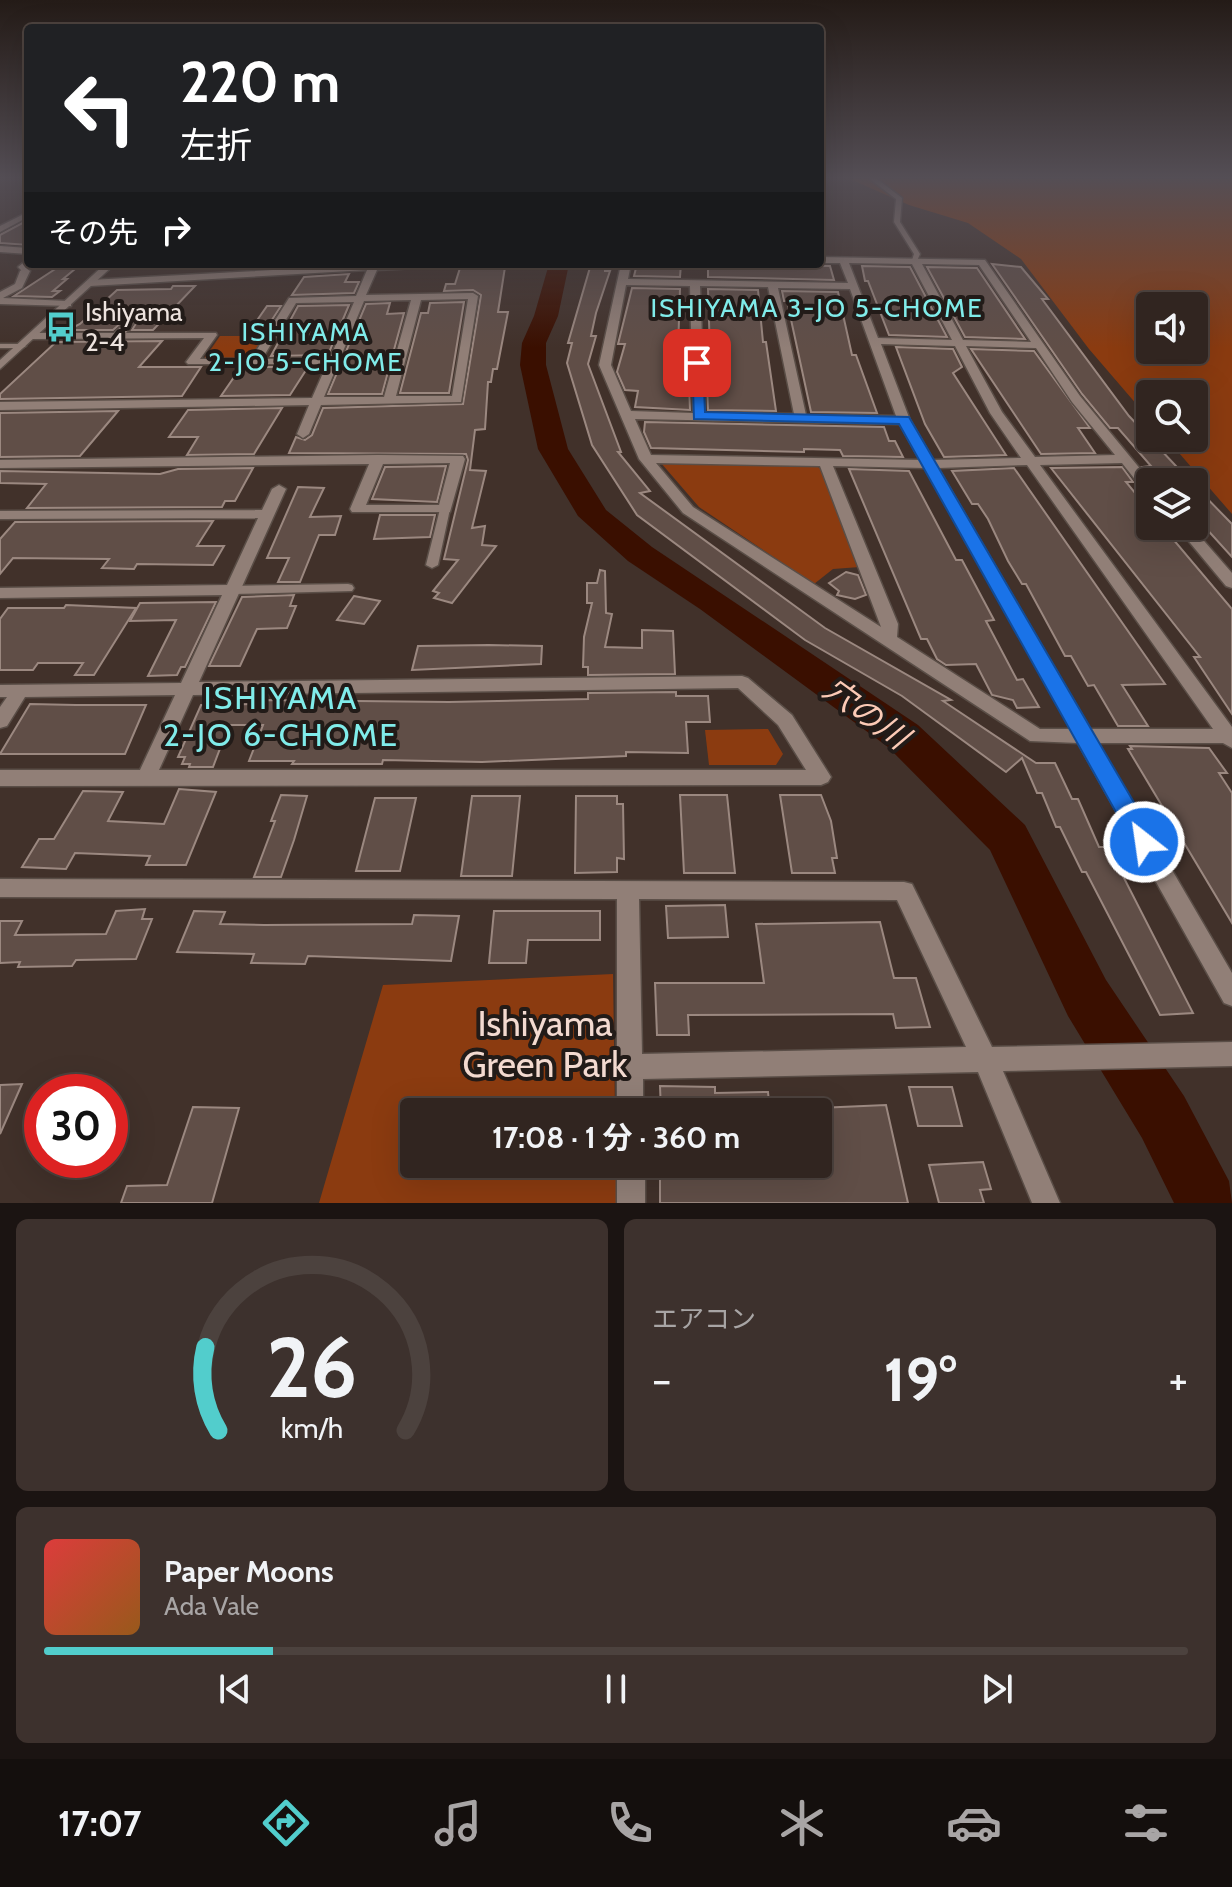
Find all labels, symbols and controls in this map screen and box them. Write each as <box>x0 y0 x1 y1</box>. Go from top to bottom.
text: 220 m <box>180 48 340 116</box>
icon: left <box>48 56 152 160</box>
text: 左折 <box>180 123 252 167</box>
icon: right <box>154 208 198 252</box>
text: その先 <box>48 214 138 251</box>
district label: ISHIYAMA 3-JO 5-CHOME <box>650 292 984 324</box>
map controls <box>1136 292 1208 540</box>
button: sound <box>1136 292 1208 364</box>
place label: Ishiyama 2-4 <box>85 296 183 358</box>
bus stop icon: Ishiyama 2-4 <box>44 310 78 344</box>
district label: ISHIYAMA 2-JO 5-CHOME <box>208 316 404 378</box>
pin <box>663 329 731 397</box>
icon: arrive <box>675 341 719 385</box>
button: search <box>1136 380 1208 452</box>
button: layers <box>1136 468 1208 540</box>
water label: 穴の川 <box>816 669 919 758</box>
district label: ISHIYAMA 2-JO 6-CHOME <box>163 678 399 754</box>
position arrow <box>1102 800 1186 884</box>
park label: Ishiyama Green Park <box>463 1001 628 1086</box>
speed limit sign: 30 <box>24 1074 128 1178</box>
text: 17:08 · 1 分 · 360 m <box>492 1119 740 1156</box>
text: エアコン <box>652 1303 756 1335</box>
text: 26 <box>267 1317 357 1418</box>
text: 19° <box>883 1343 957 1416</box>
text: − <box>652 1353 671 1406</box>
text: + <box>1169 1353 1188 1406</box>
text: km/h <box>281 1410 343 1445</box>
text: Paper Moons <box>164 1553 334 1590</box>
text: Ada Vale <box>164 1590 259 1622</box>
icon: previous <box>213 1667 257 1711</box>
icon: pause <box>594 1667 638 1711</box>
icon: next <box>975 1667 1019 1711</box>
icon: directions <box>258 1795 314 1851</box>
icon: music <box>430 1795 486 1851</box>
icon: phone <box>602 1795 658 1851</box>
icon: climate <box>774 1795 830 1851</box>
icon: car <box>946 1795 1002 1851</box>
icon: filters <box>1118 1795 1174 1851</box>
text: 17:07 <box>58 1801 141 1845</box>

